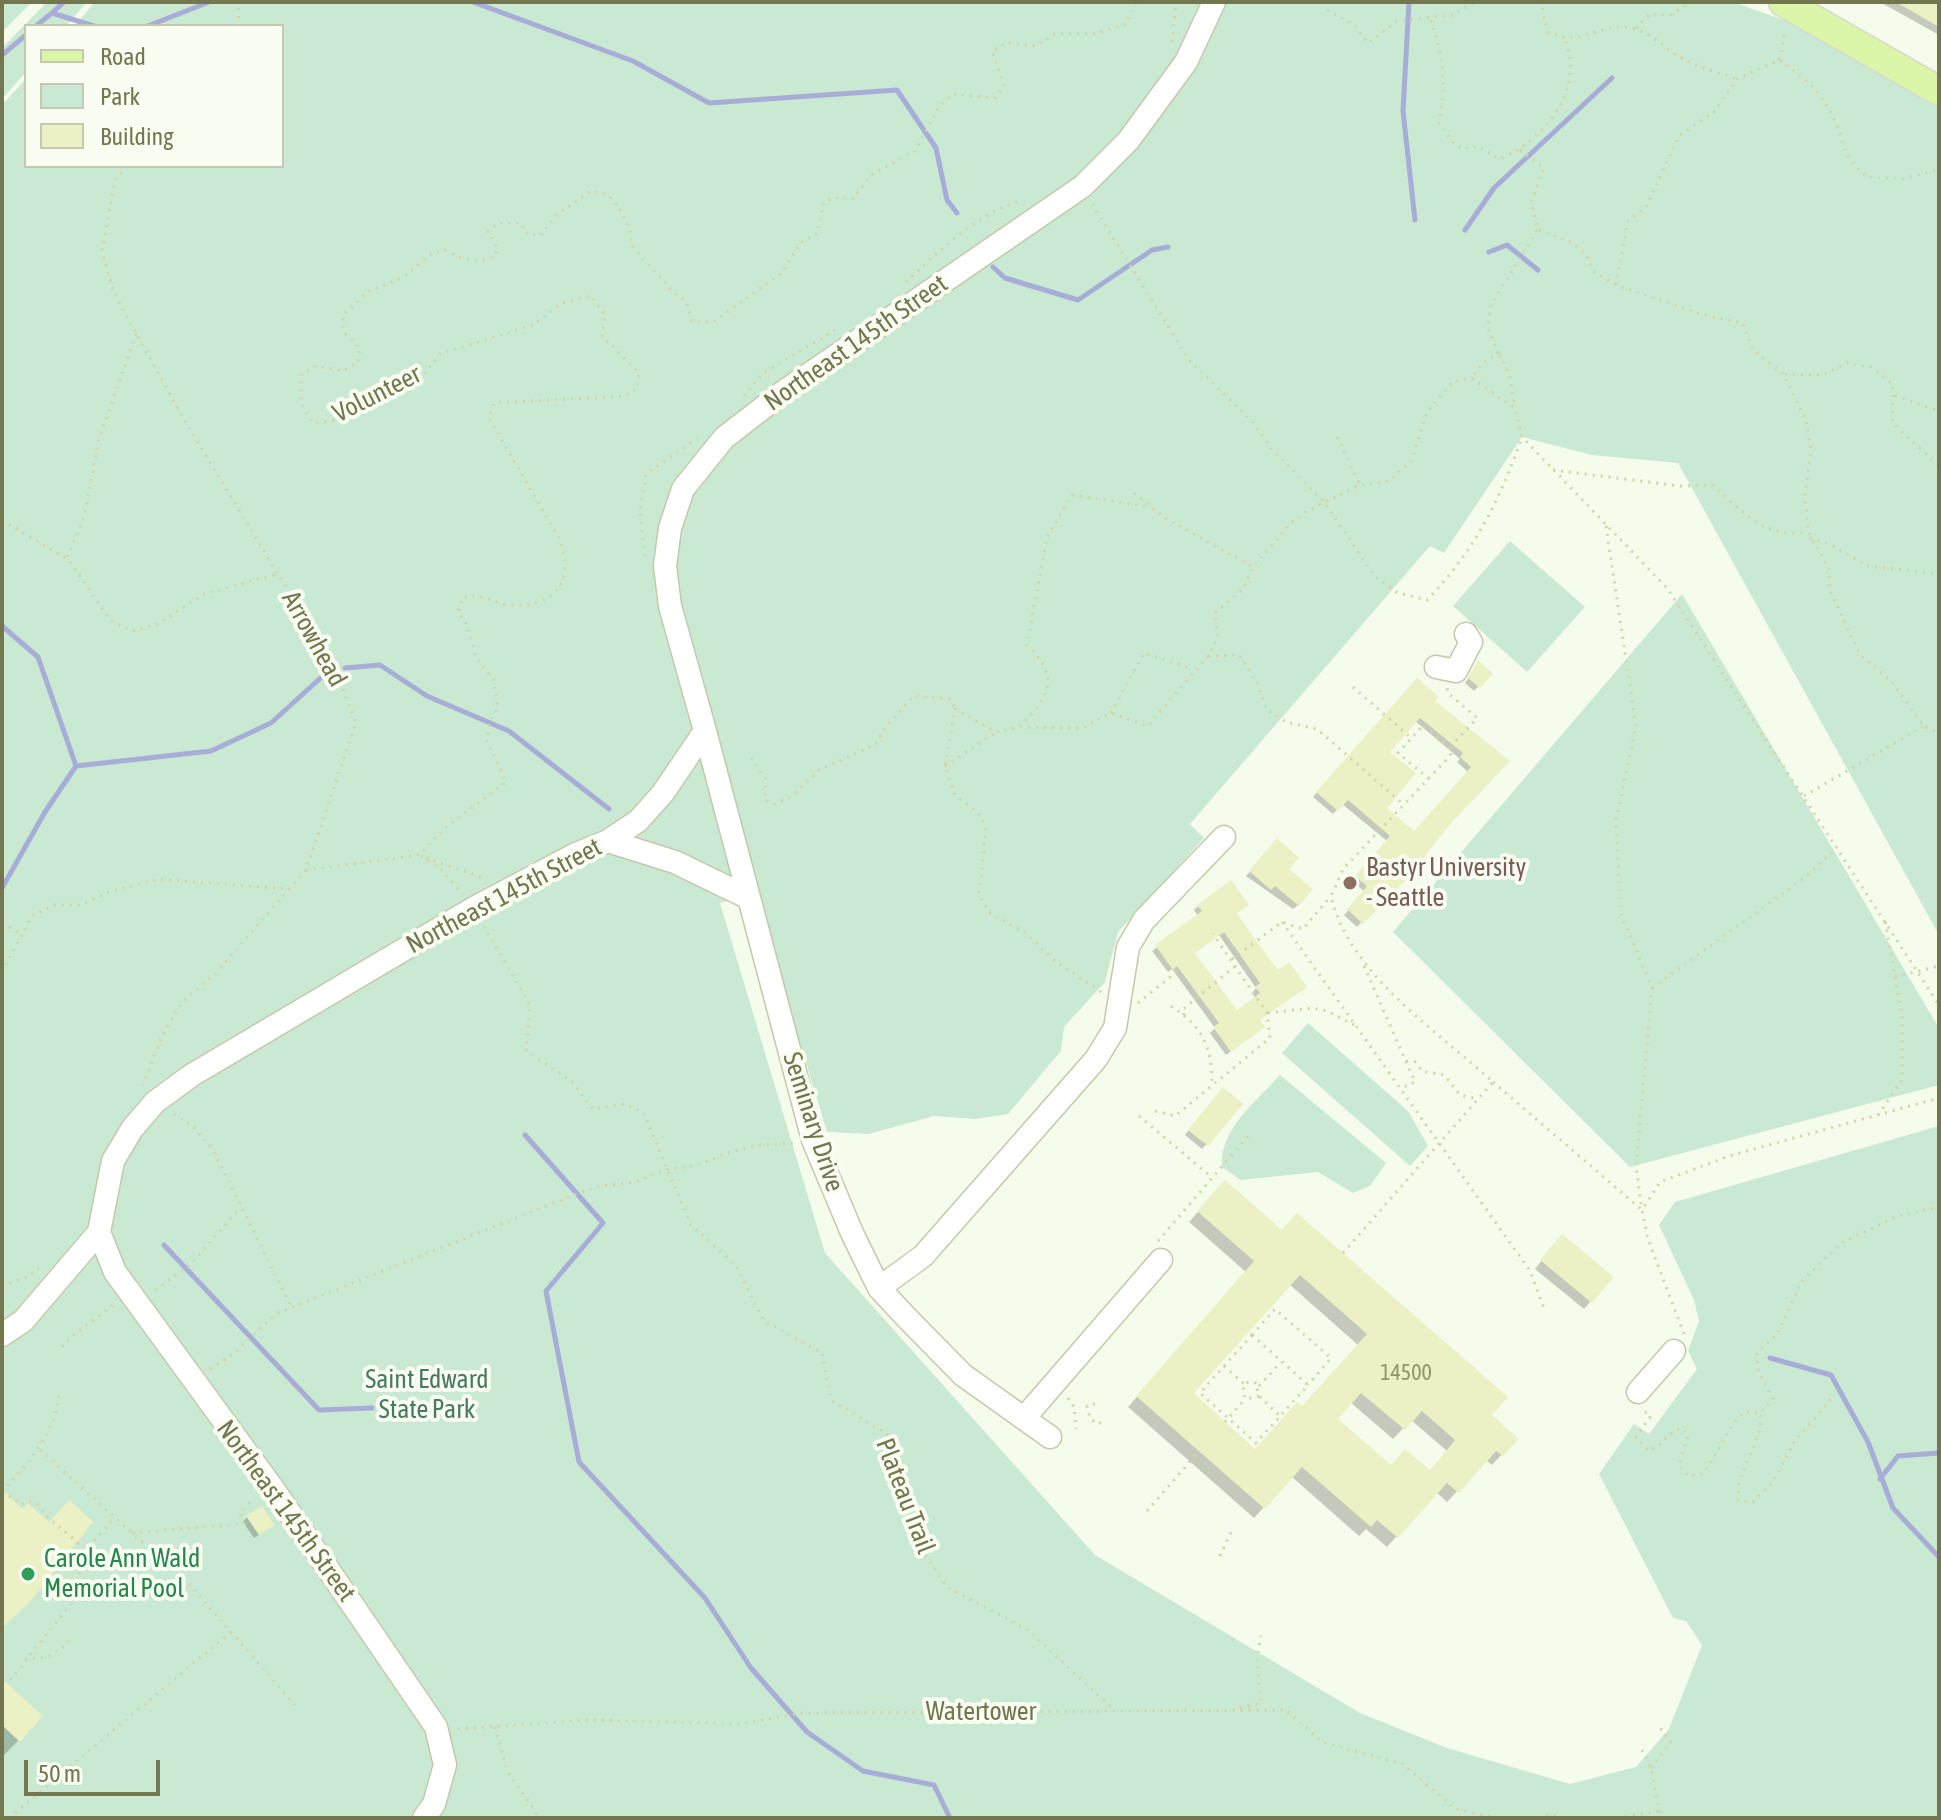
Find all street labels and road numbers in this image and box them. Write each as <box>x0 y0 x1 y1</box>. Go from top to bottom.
street label: Northeast 145th Street <box>758 268 954 418</box>
street label: Volunteer <box>328 359 426 429</box>
street label: Arrowhead <box>275 586 353 692</box>
street label: Northeast 145th Street <box>401 831 607 961</box>
street label: Seminary Drive <box>776 1048 850 1196</box>
street label: Northeast 145th Street <box>210 1414 362 1608</box>
street label: Plateau Trail <box>869 1434 941 1558</box>
street label: Watertower <box>926 1696 1036 1728</box>

